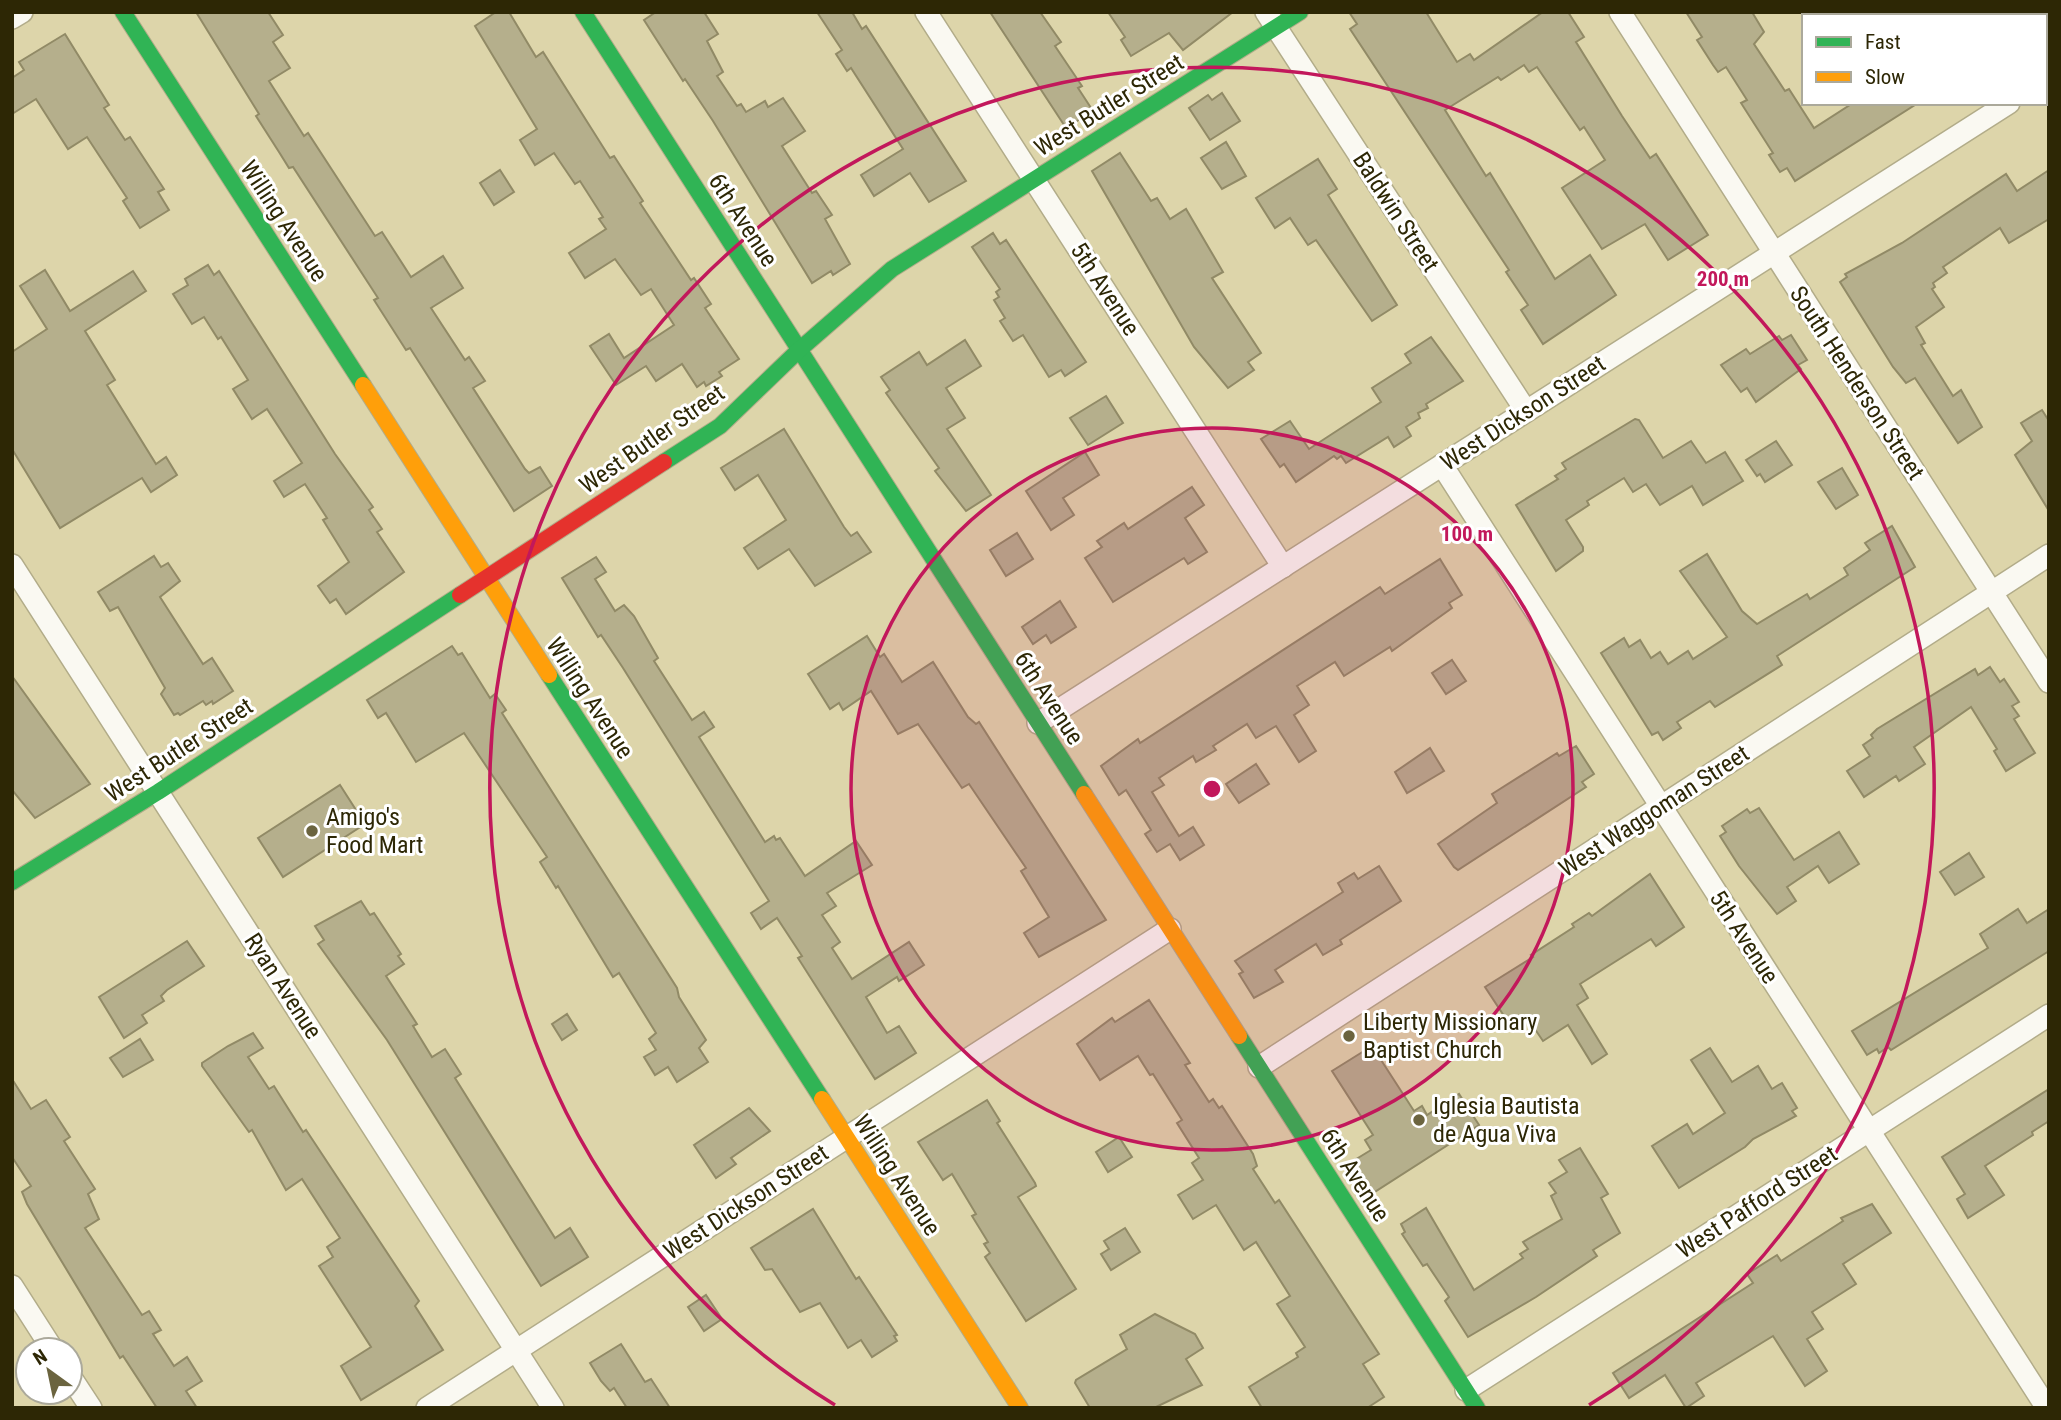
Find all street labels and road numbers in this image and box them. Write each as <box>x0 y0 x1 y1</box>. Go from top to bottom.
street label: West Butler Street <box>1029 48 1189 162</box>
street label: Baldwin Street <box>1347 147 1445 277</box>
street label: Willing Avenue <box>235 155 333 287</box>
street label: 6th Avenue <box>703 168 783 272</box>
street label: 5th Avenue <box>1065 237 1145 341</box>
street label: South Henderson Street <box>1784 281 1930 485</box>
street label: West Dickson Street <box>1436 349 1610 477</box>
street label: West Butler Street <box>574 379 730 499</box>
street label: Willing Avenue <box>541 632 639 764</box>
street label: 6th Avenue <box>1009 646 1089 750</box>
street label: West Butler Street <box>100 692 258 808</box>
street label: West Waggoman Street <box>1554 739 1754 883</box>
street label: 5th Avenue <box>1704 885 1784 989</box>
street label: Ryan Avenue <box>239 928 327 1044</box>
street label: Willing Avenue <box>848 1109 946 1241</box>
street label: 6th Avenue <box>1315 1123 1395 1227</box>
street label: West Dickson Street <box>659 1138 833 1266</box>
street label: West Pafford Street <box>1672 1140 1842 1264</box>

